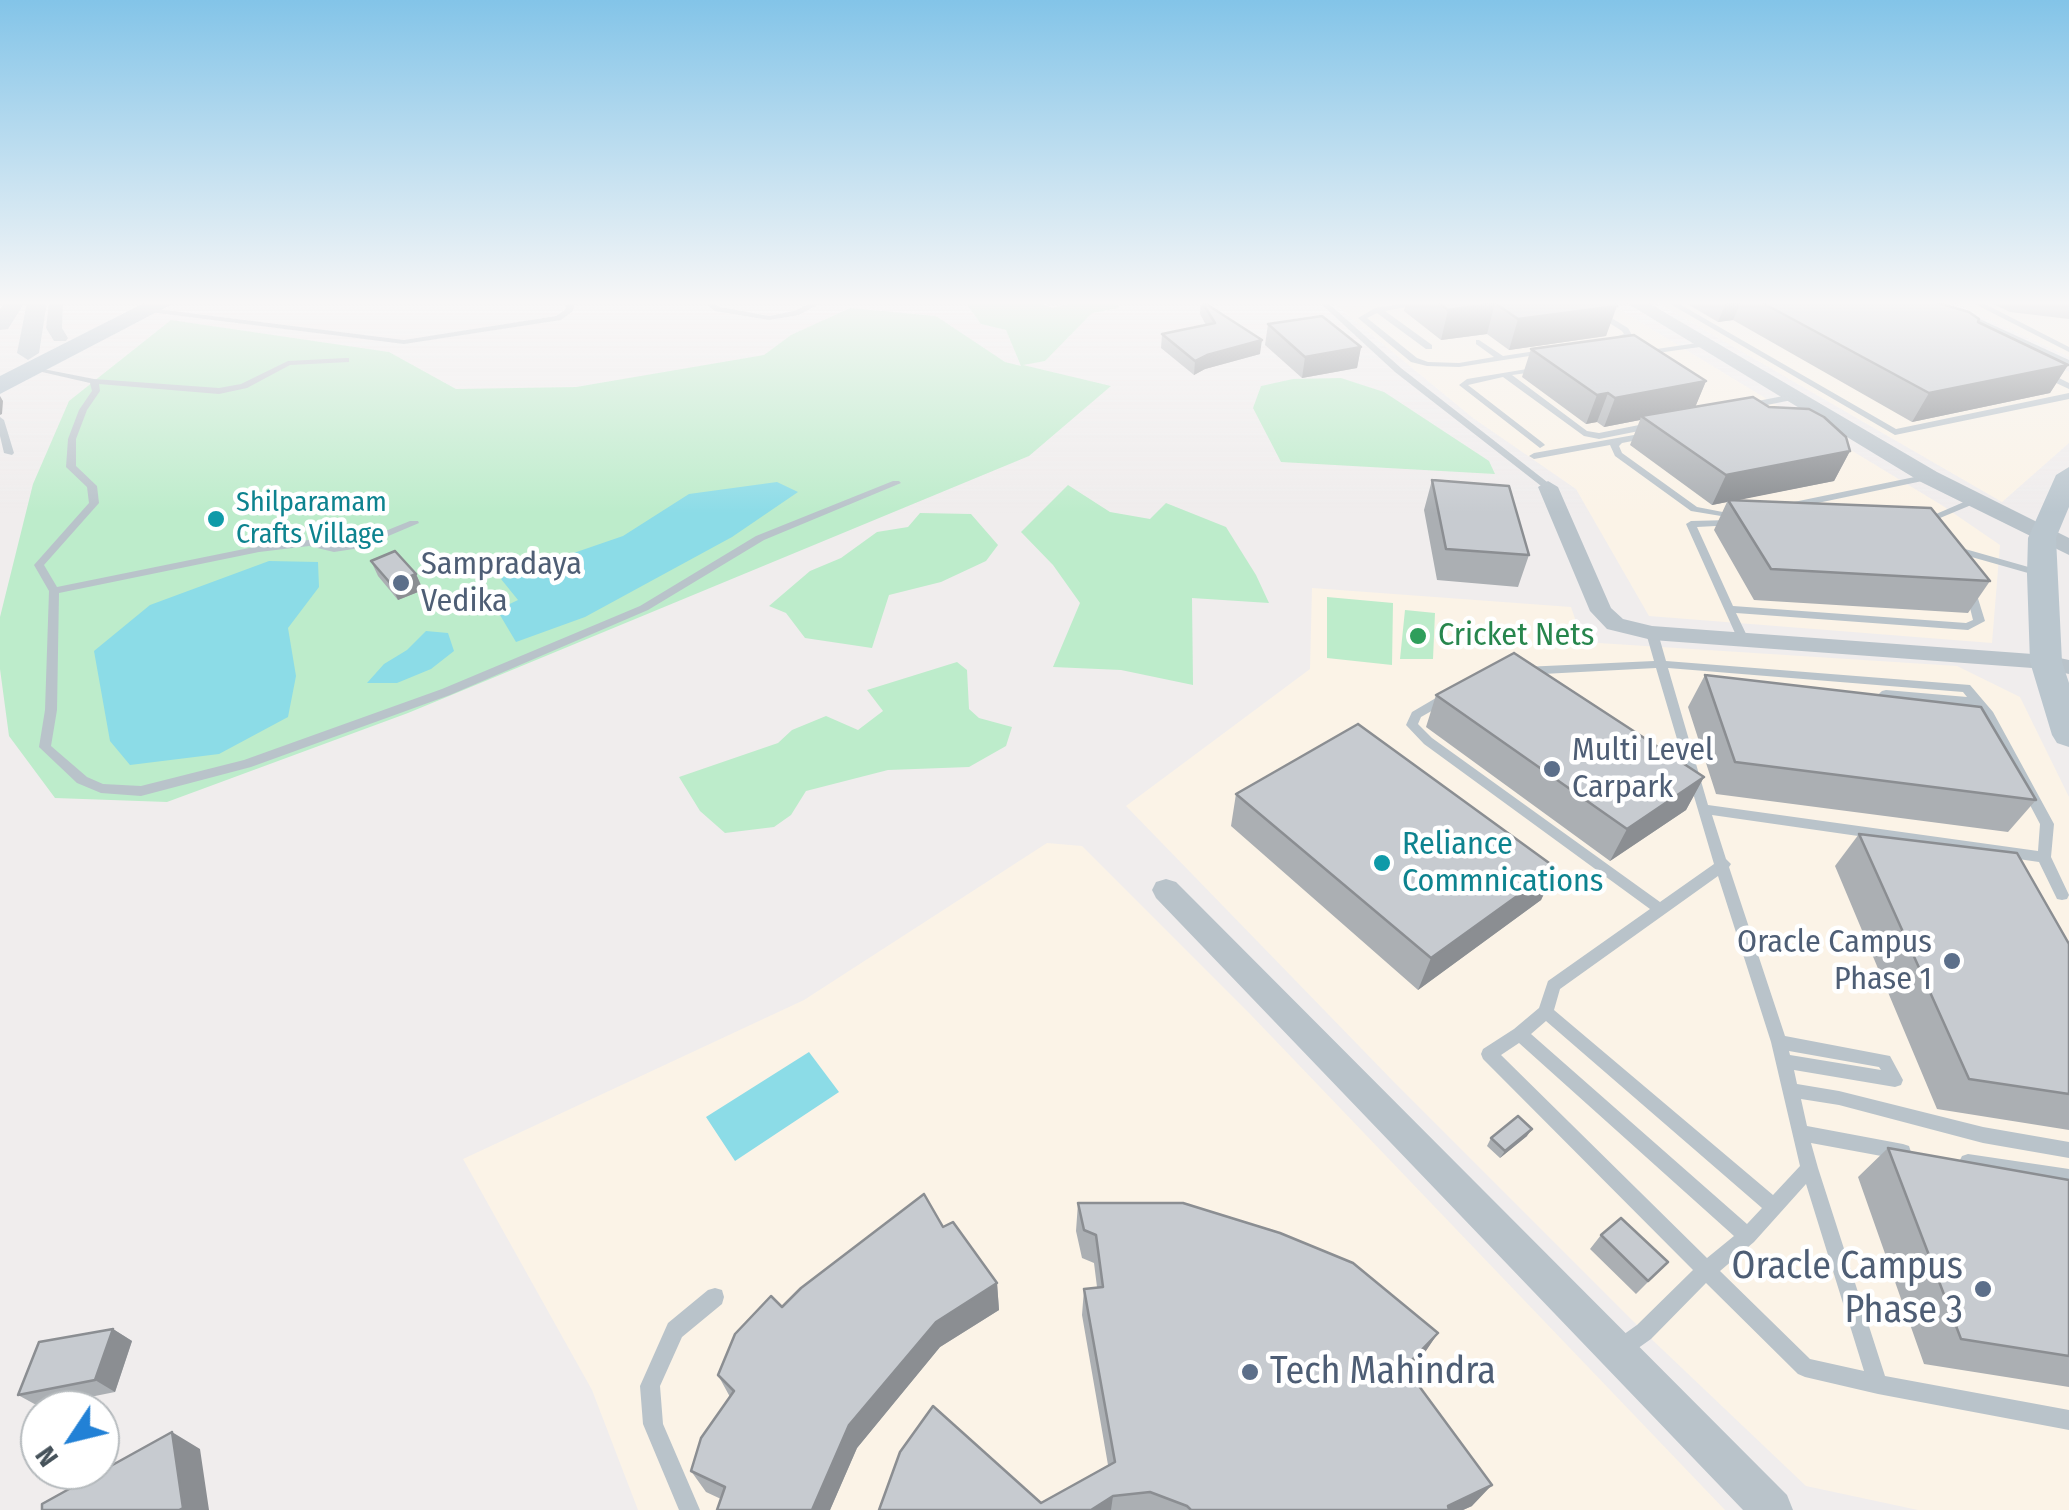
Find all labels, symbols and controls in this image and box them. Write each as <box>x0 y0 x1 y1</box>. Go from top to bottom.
place label: Shilparamam Crafts Village <box>236 486 387 552</box>
marker: Shilparamam Crafts Village <box>205 508 227 530</box>
place label: Sampradaya Vedika <box>421 546 582 621</box>
marker: Sampradaya Vedika <box>390 572 412 594</box>
place label: Cricket Nets <box>1438 617 1594 655</box>
marker: Cricket Nets <box>1407 625 1429 647</box>
place label: Multi Level Carpark <box>1572 732 1714 807</box>
marker: Multi Level Carpark <box>1541 758 1563 780</box>
place label: Reliance Commnications <box>1402 826 1604 901</box>
marker: Reliance Commnications <box>1371 852 1393 874</box>
place label: Oracle Campus Phase 1 <box>1737 924 1932 999</box>
marker: Oracle Campus Phase 1 <box>1941 950 1963 972</box>
place label: Oracle Campus Phase 3 <box>1732 1244 1963 1334</box>
marker: Oracle Campus Phase 3 <box>1972 1278 1994 1300</box>
place label: Tech Mahindra <box>1270 1349 1496 1395</box>
marker: Tech Mahindra <box>1239 1361 1261 1383</box>
north arrow <box>20 1390 120 1490</box>
text: N <box>28 1440 65 1473</box>

